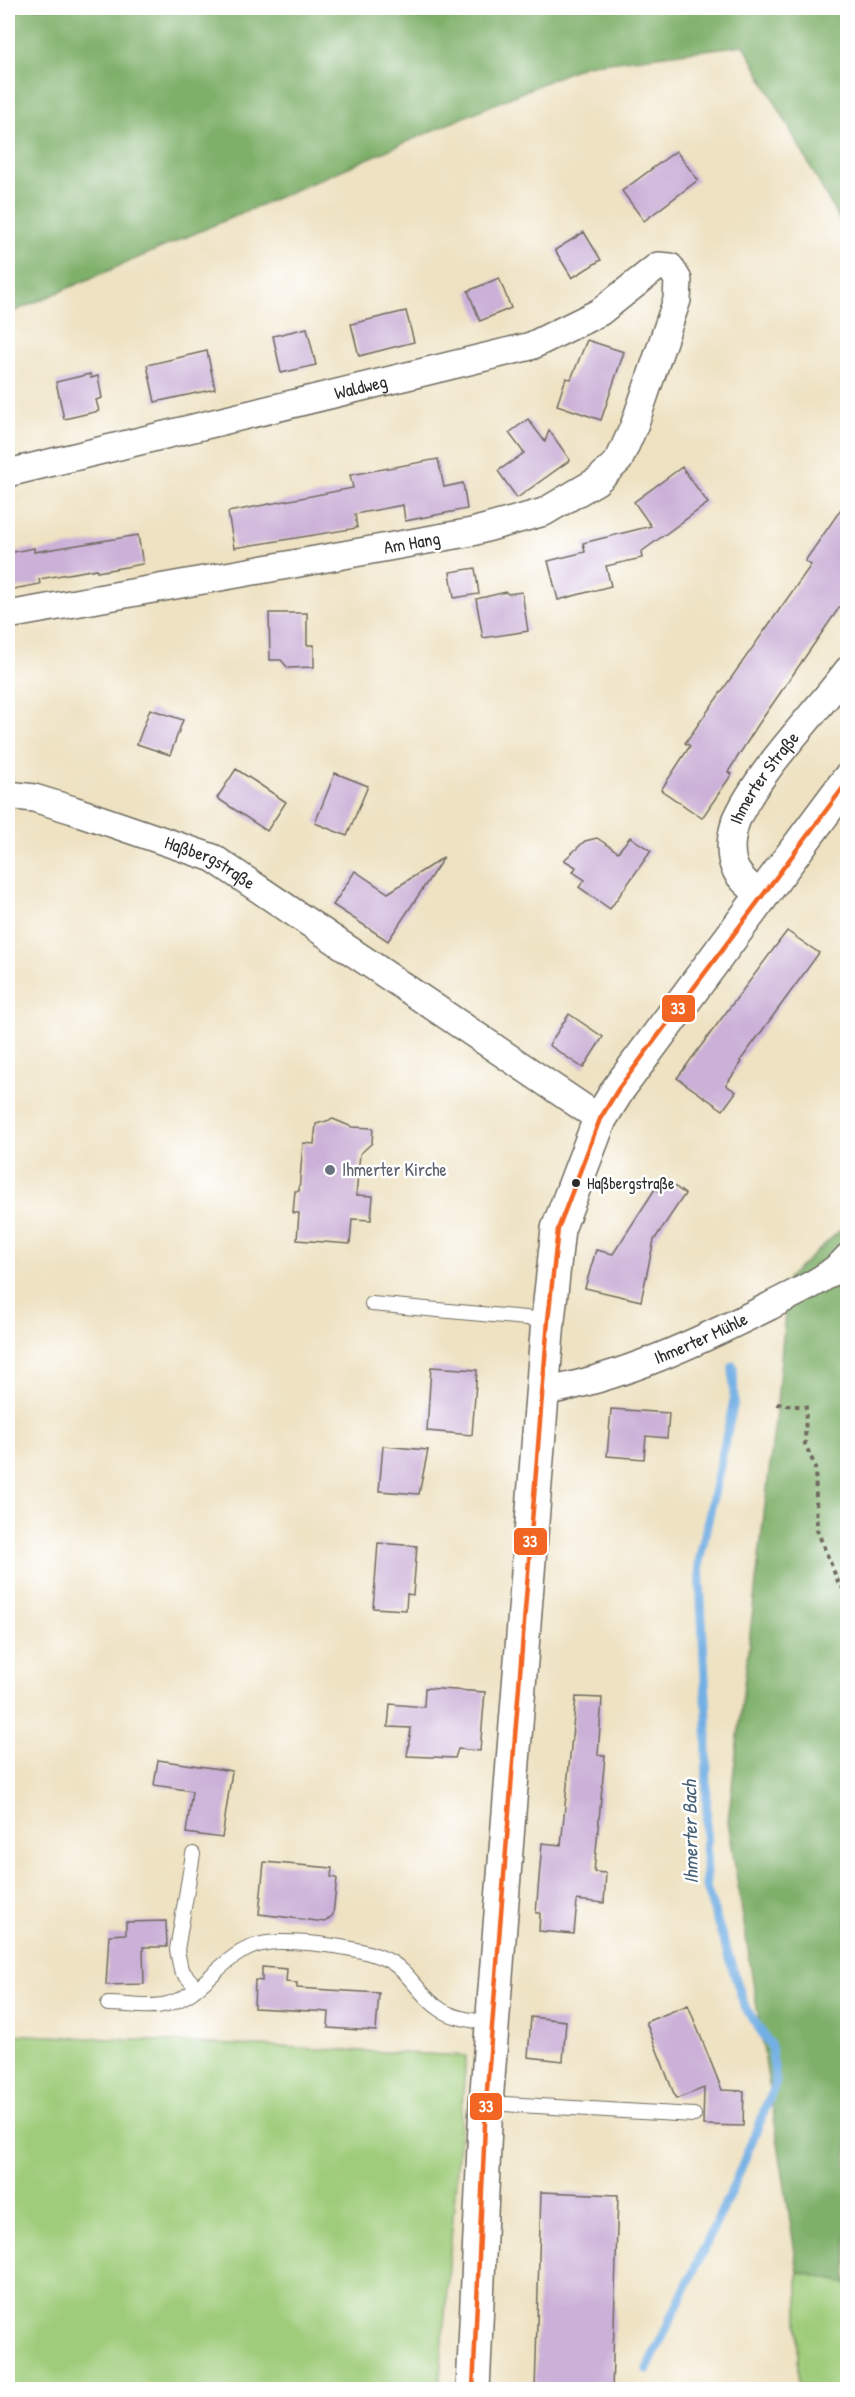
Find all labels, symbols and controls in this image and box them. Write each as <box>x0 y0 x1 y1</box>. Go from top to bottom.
street label: Waldweg <box>332 368 390 405</box>
street label: Am Hang <box>382 525 442 560</box>
street label: Ihmerter Straße <box>723 726 804 828</box>
street label: Haßbergstraße <box>162 829 260 895</box>
line badge: 33 <box>661 994 696 1023</box>
text: 33 <box>671 997 685 1019</box>
place label: Ihmerter Kirche <box>342 1157 447 1182</box>
marker: Ihmerter Kirche <box>323 1163 337 1177</box>
place label: Haßbergstraße <box>587 1172 675 1194</box>
marker: Haßbergstraße <box>570 1177 582 1189</box>
street label: Ihmerter Mühle <box>650 1306 752 1370</box>
line badge: 33 <box>513 1527 548 1556</box>
text: 33 <box>523 1530 537 1552</box>
water label: Ihmerter Bach <box>675 1778 704 1884</box>
line badge: 33 <box>469 2092 503 2121</box>
text: 33 <box>479 2095 493 2117</box>

